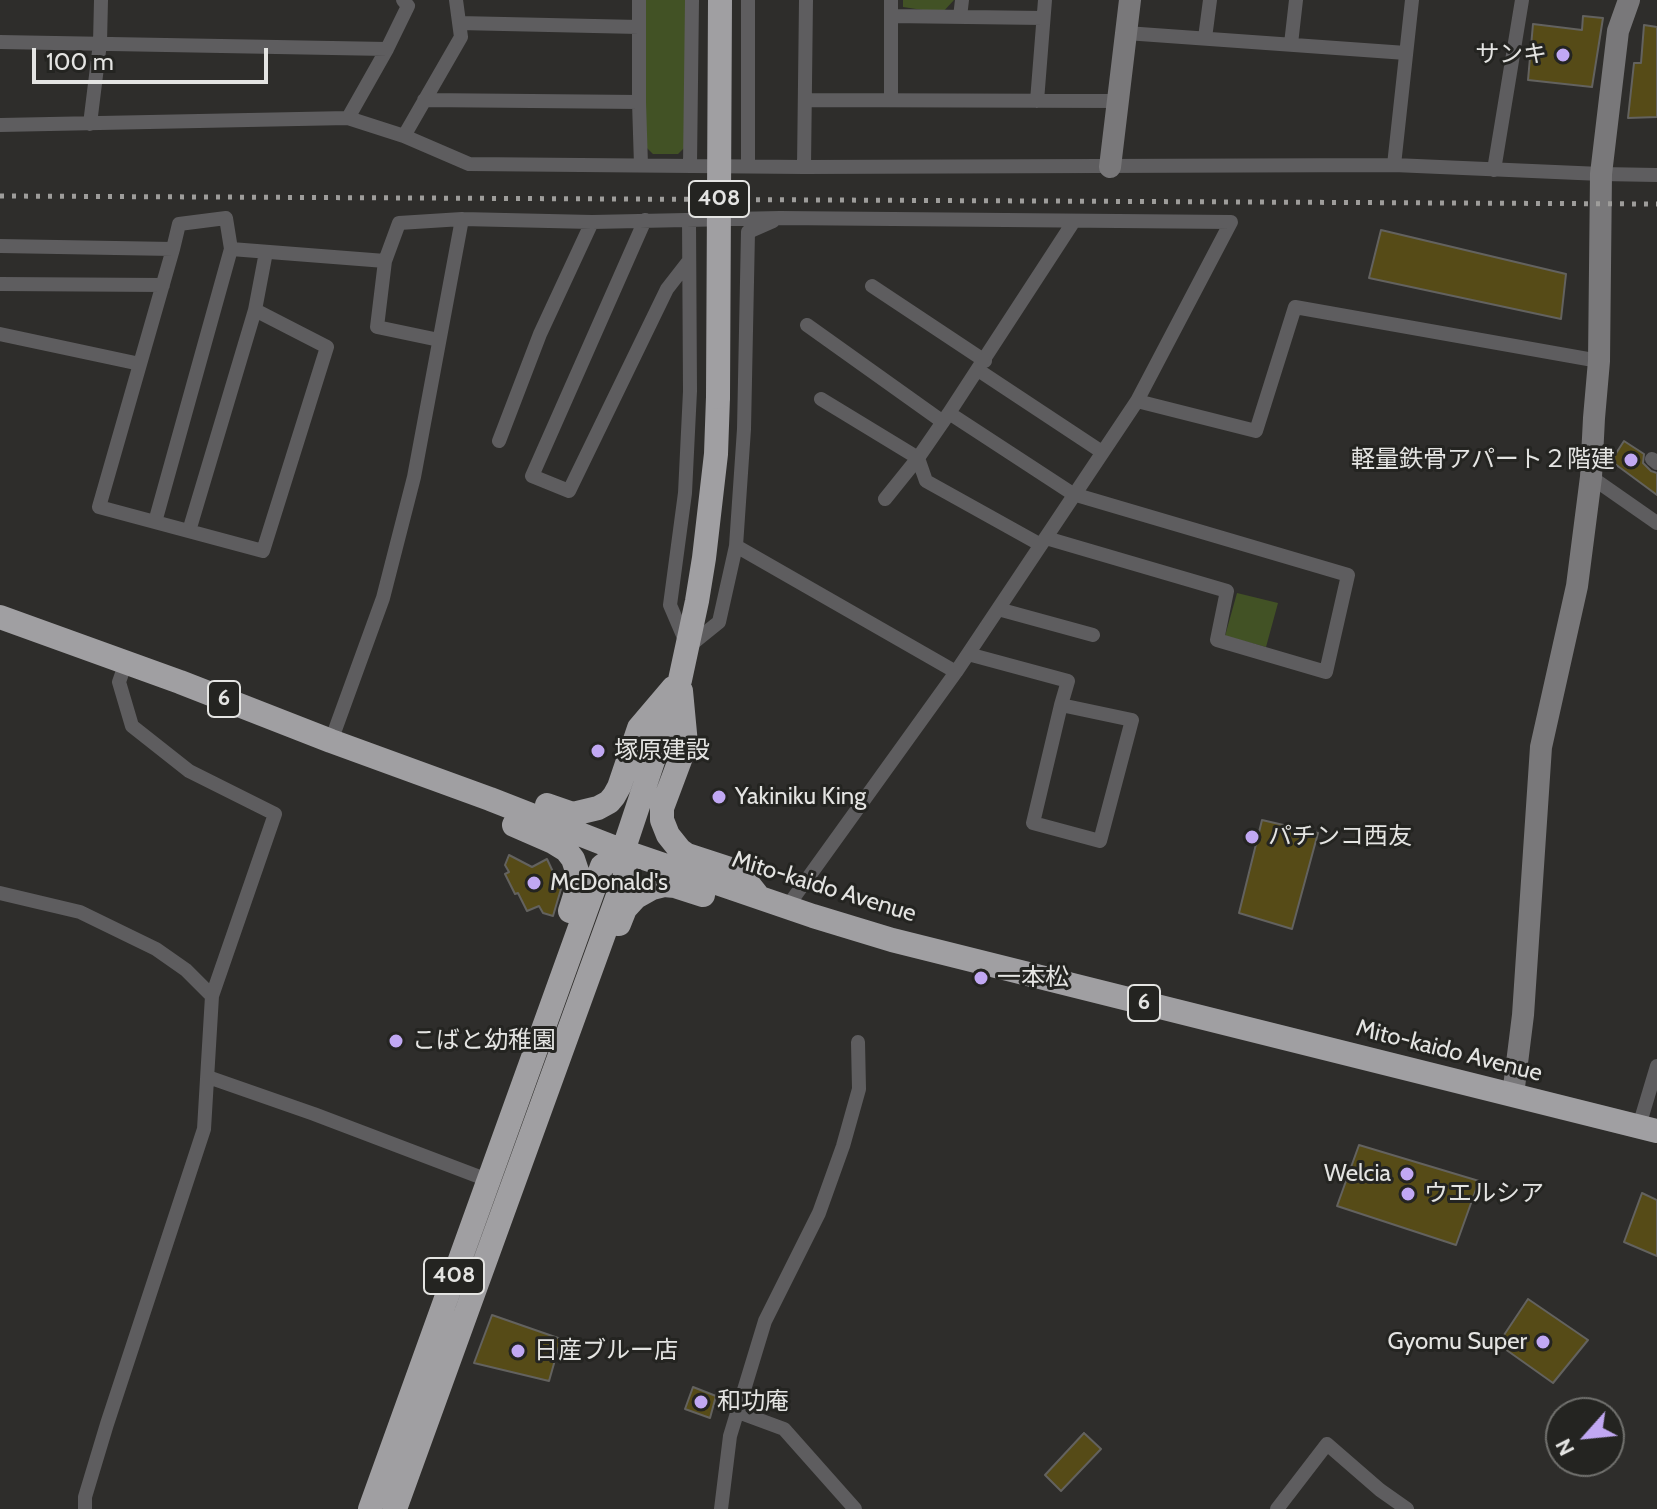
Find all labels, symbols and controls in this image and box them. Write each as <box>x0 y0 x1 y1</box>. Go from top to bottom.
scale bar <box>36 32 272 82</box>
place label: サンキ <box>1475 41 1547 69</box>
marker: サンキ <box>1554 46 1572 64</box>
text: 100 m <box>46 47 114 76</box>
road number: 408 <box>689 181 749 217</box>
place label: 軽量鉄骨アパート２階建 <box>1351 446 1615 474</box>
marker: 軽量鉄骨アパート２階建 <box>1622 451 1640 469</box>
road number: 6 <box>208 681 240 717</box>
place label: 塚原建設 <box>614 737 710 765</box>
marker: 塚原建設 <box>589 742 607 760</box>
place label: Yakiniku King <box>735 783 866 811</box>
marker: Yakiniku King <box>710 788 728 806</box>
place label: パチンコ西友 <box>1268 823 1412 851</box>
marker: パチンコ西友 <box>1243 828 1261 846</box>
street label: Mito-kaido Avenue <box>728 845 920 929</box>
place label: McDonald's <box>550 869 668 897</box>
marker: McDonald's <box>525 874 543 892</box>
place label: 一本松 <box>997 964 1069 992</box>
marker: 一本松 <box>972 969 990 987</box>
road number: 6 <box>1128 985 1160 1021</box>
street label: Mito-kaido Avenue <box>1353 1014 1545 1088</box>
place label: こばと幼稚園 <box>412 1027 556 1055</box>
marker: こばと幼稚園 <box>387 1032 405 1050</box>
place label: Welcia <box>1324 1160 1391 1188</box>
marker: Welcia <box>1398 1165 1416 1183</box>
place label: ウエルシア <box>1424 1180 1544 1208</box>
marker: ウエルシア <box>1399 1185 1417 1203</box>
road number: 408 <box>424 1258 484 1294</box>
place label: Gyomu Super <box>1387 1328 1527 1356</box>
marker: Gyomu Super <box>1534 1333 1552 1351</box>
place label: 日産ブルー店 <box>534 1337 678 1365</box>
marker: 日産ブルー店 <box>509 1342 527 1360</box>
place label: 和功庵 <box>717 1388 789 1416</box>
marker: 和功庵 <box>692 1393 710 1411</box>
north arrow <box>1545 1397 1625 1477</box>
text: N <box>1549 1434 1581 1460</box>

